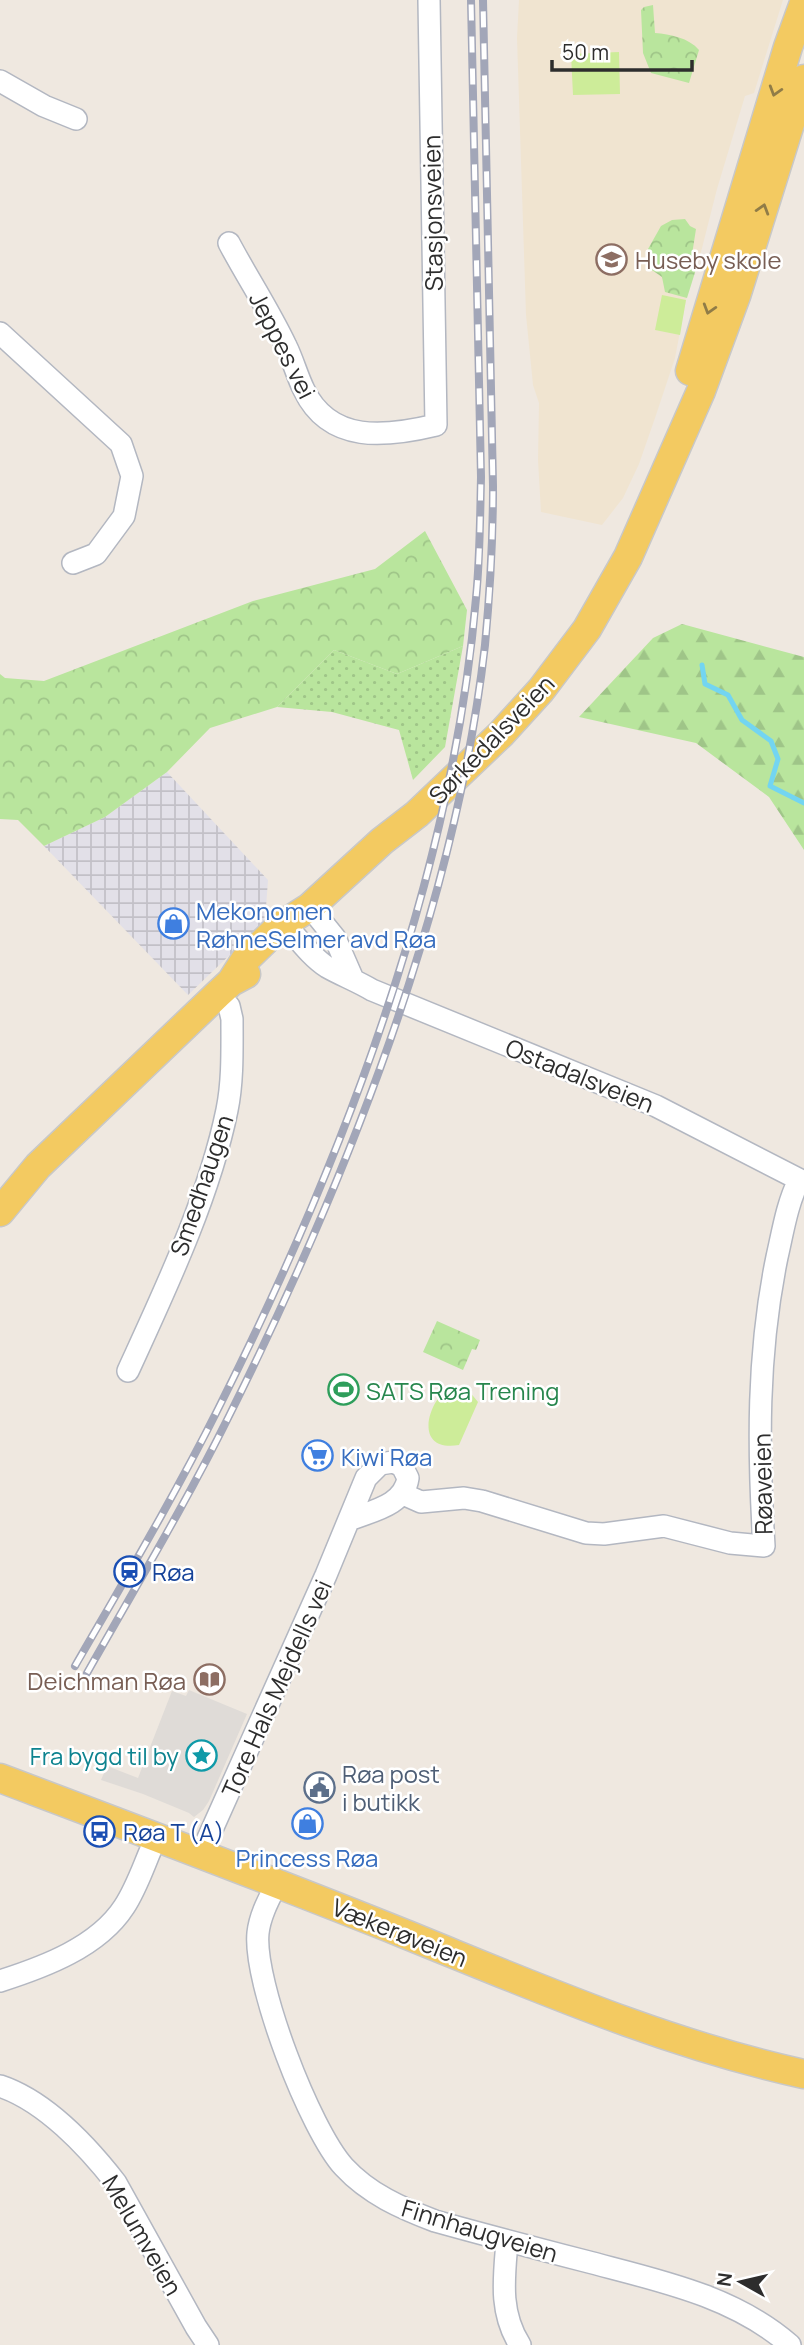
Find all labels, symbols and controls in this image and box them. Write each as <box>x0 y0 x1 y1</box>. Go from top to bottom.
scale bar <box>552 28 692 72</box>
text: 50 m <box>562 38 609 66</box>
one-way arrow <box>768 85 783 97</box>
street label: Stasjonsveien <box>414 135 450 291</box>
one-way arrow <box>755 203 770 215</box>
school or university icon: Huseby skole <box>595 242 629 276</box>
place label: Huseby skole <box>635 243 781 276</box>
street label: Jeppes vei <box>242 286 324 404</box>
one-way arrow <box>702 303 717 315</box>
street label: Sørkedalsveien <box>421 667 561 811</box>
place label: Mekonomen RøhneSelmer avd Røa <box>196 894 436 955</box>
shop icon: Mekonomen RøhneSelmer avd Røa <box>156 907 190 941</box>
street label: Ostadalsveien <box>501 1030 659 1120</box>
street label: Smedhaugen <box>161 1110 241 1260</box>
sports icon: SATS Røa Trening <box>326 1373 360 1407</box>
place label: SATS Røa Trening <box>366 1374 559 1407</box>
street label: Røaveien <box>745 1433 779 1535</box>
supermarket icon: Kiwi Røa <box>301 1439 335 1473</box>
place label: Kiwi Røa <box>341 1440 432 1473</box>
station icon: Røa <box>112 1554 146 1588</box>
place label: Røa <box>152 1555 195 1588</box>
street label: Tore Hals Mejdells vei <box>213 1574 339 1802</box>
library icon: Deichman Røa <box>192 1663 226 1697</box>
place label: Deichman Røa <box>27 1664 186 1697</box>
place icon: Fra bygd til by <box>185 1738 219 1772</box>
place label: Fra bygd til by <box>30 1739 179 1772</box>
place label: Røa post i butikk <box>342 1757 440 1818</box>
public building icon: Røa post i butikk <box>302 1770 336 1804</box>
shop icon: Princess Røa <box>290 1806 324 1840</box>
bus stop icon: Røa T (A) <box>83 1814 117 1848</box>
place label: Røa T (A) <box>123 1815 225 1848</box>
place label: Princess Røa <box>236 1841 378 1874</box>
street label: Vækerøveien <box>327 1890 473 1974</box>
street label: Melumveien <box>95 2169 191 2301</box>
street label: Finnhaugveien <box>398 2191 562 2269</box>
north arrow <box>706 2247 776 2317</box>
text: N <box>710 2271 738 2288</box>

